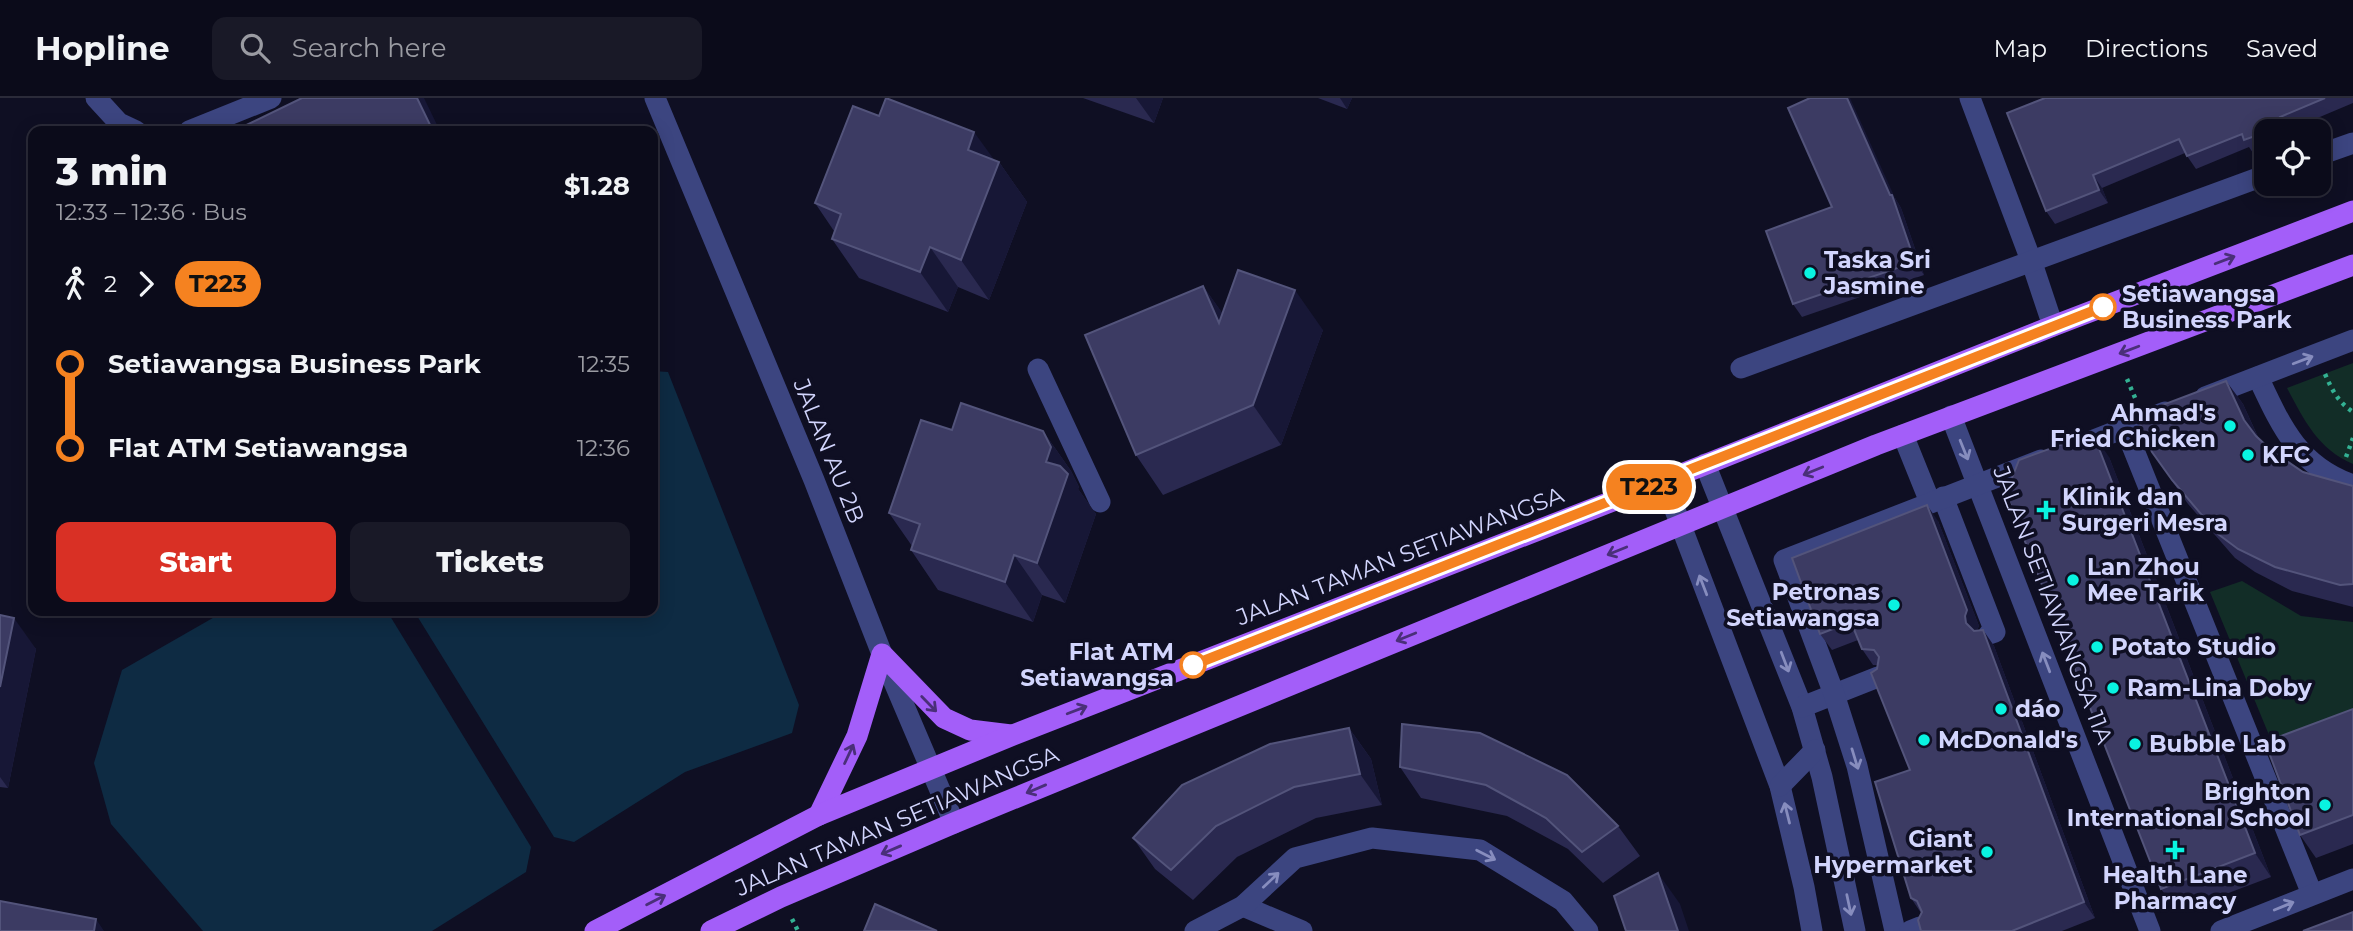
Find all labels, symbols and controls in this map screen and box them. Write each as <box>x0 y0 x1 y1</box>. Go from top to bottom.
search box <box>212 17 702 80</box>
text: Hopline <box>35 28 170 68</box>
icon: search <box>236 29 274 67</box>
text: Search here <box>292 32 446 64</box>
text: Map <box>1994 34 2047 63</box>
text: Directions <box>2085 34 2208 63</box>
text: Saved <box>2246 34 2318 63</box>
map controls <box>2254 119 2331 196</box>
button: locate <box>2254 119 2331 196</box>
text: 3 min <box>56 148 168 195</box>
text: $1.28 <box>564 170 630 202</box>
text: 12:33 – 12:36 · Bus <box>56 198 247 226</box>
place label: Taska Sri Jasmine <box>1823 246 1931 300</box>
one-way arrow <box>2213 253 2235 266</box>
icon: walk <box>56 265 94 303</box>
icon: forward <box>127 265 165 303</box>
marker: Taska Sri Jasmine <box>1802 265 1818 281</box>
text: T223 <box>189 269 247 298</box>
text: 2 <box>104 270 117 298</box>
place label: Setiawangsa Business Park <box>2122 280 2292 334</box>
marker: Setiawangsa Business Park <box>2090 294 2116 320</box>
one-way arrow <box>2118 344 2140 357</box>
text: Setiawangsa Business Park <box>108 348 481 380</box>
text: 12:35 <box>578 350 630 378</box>
one-way arrow <box>2292 352 2313 365</box>
street label: JALAN AU 2B <box>787 374 871 527</box>
place label: Ahmad's Fried Chicken <box>2050 399 2216 453</box>
marker: Ahmad's Fried Chicken <box>2222 418 2238 434</box>
text: Flat ATM Setiawangsa <box>108 432 408 464</box>
text: 12:36 <box>577 434 630 462</box>
one-way arrow <box>1959 439 1972 461</box>
place label: KFC <box>2262 441 2311 469</box>
marker: KFC <box>2240 447 2256 463</box>
street label: JALAN SETIAWANGSA 11A <box>1987 461 2119 748</box>
line badge: T223 <box>1600 464 1698 510</box>
one-way arrow <box>1803 465 1825 478</box>
text: T223 <box>1620 472 1678 501</box>
street label: JALAN TAMAN SETIAWANGSA <box>1232 480 1568 632</box>
place label: Klinik dan Surgeri Mesra <box>2062 483 2228 537</box>
marker: Klinik dan Surgeri Mesra <box>2036 500 2056 520</box>
button: Start <box>56 522 336 602</box>
button: Tickets <box>350 522 630 602</box>
one-way arrow <box>1607 545 1628 558</box>
place label: Lan Zhou Mee Tarik <box>2087 553 2205 607</box>
marker: Lan Zhou Mee Tarik <box>2065 572 2081 588</box>
one-way arrow <box>1696 574 1709 596</box>
place label: Petronas Setiawangsa <box>1726 578 1880 632</box>
marker: Petronas Setiawangsa <box>1886 597 1902 613</box>
one-way arrow <box>1396 631 1418 644</box>
place label: Potato Studio <box>2111 633 2276 661</box>
place label: Flat ATM Setiawangsa <box>1020 638 1174 692</box>
marker: Potato Studio <box>2089 639 2105 655</box>
one-way arrow <box>1780 651 1793 673</box>
one-way arrow <box>2039 651 2052 673</box>
marker: Flat ATM Setiawangsa <box>1180 652 1206 678</box>
place label: Ram-Lina Doby <box>2127 674 2312 702</box>
marker: Ram-Lina Doby <box>2105 680 2121 696</box>
one-way arrow <box>921 695 938 712</box>
place label: dáo <box>2015 695 2060 723</box>
marker: dáo <box>1993 701 2009 717</box>
one-way arrow <box>1065 703 1087 716</box>
place label: McDonald's <box>1938 726 2078 754</box>
place label: Bubble Lab <box>2149 730 2286 758</box>
marker: McDonald's <box>1916 732 1932 748</box>
marker: Bubble Lab <box>2127 736 2143 752</box>
street label: JALAN TAMAN SETIAWANGSA <box>730 740 1063 902</box>
one-way arrow <box>843 743 856 764</box>
one-way arrow <box>1849 748 1862 770</box>
place label: Brighton International School <box>2067 778 2311 832</box>
one-way arrow <box>1026 783 1047 796</box>
marker: Brighton International School <box>2317 797 2333 813</box>
one-way arrow <box>1780 802 1793 825</box>
place label: Giant Hypermarket <box>1813 825 1973 879</box>
marker: Health Lane Pharmacy <box>2167 842 2183 858</box>
one-way arrow <box>881 844 902 857</box>
marker: Giant Hypermarket <box>1979 844 1995 860</box>
one-way arrow <box>1475 848 1496 862</box>
place label: Health Lane Pharmacy <box>2103 861 2247 915</box>
one-way arrow <box>1262 871 1279 888</box>
one-way arrow <box>645 892 666 906</box>
one-way arrow <box>1843 893 1857 916</box>
one-way arrow <box>2273 898 2295 911</box>

